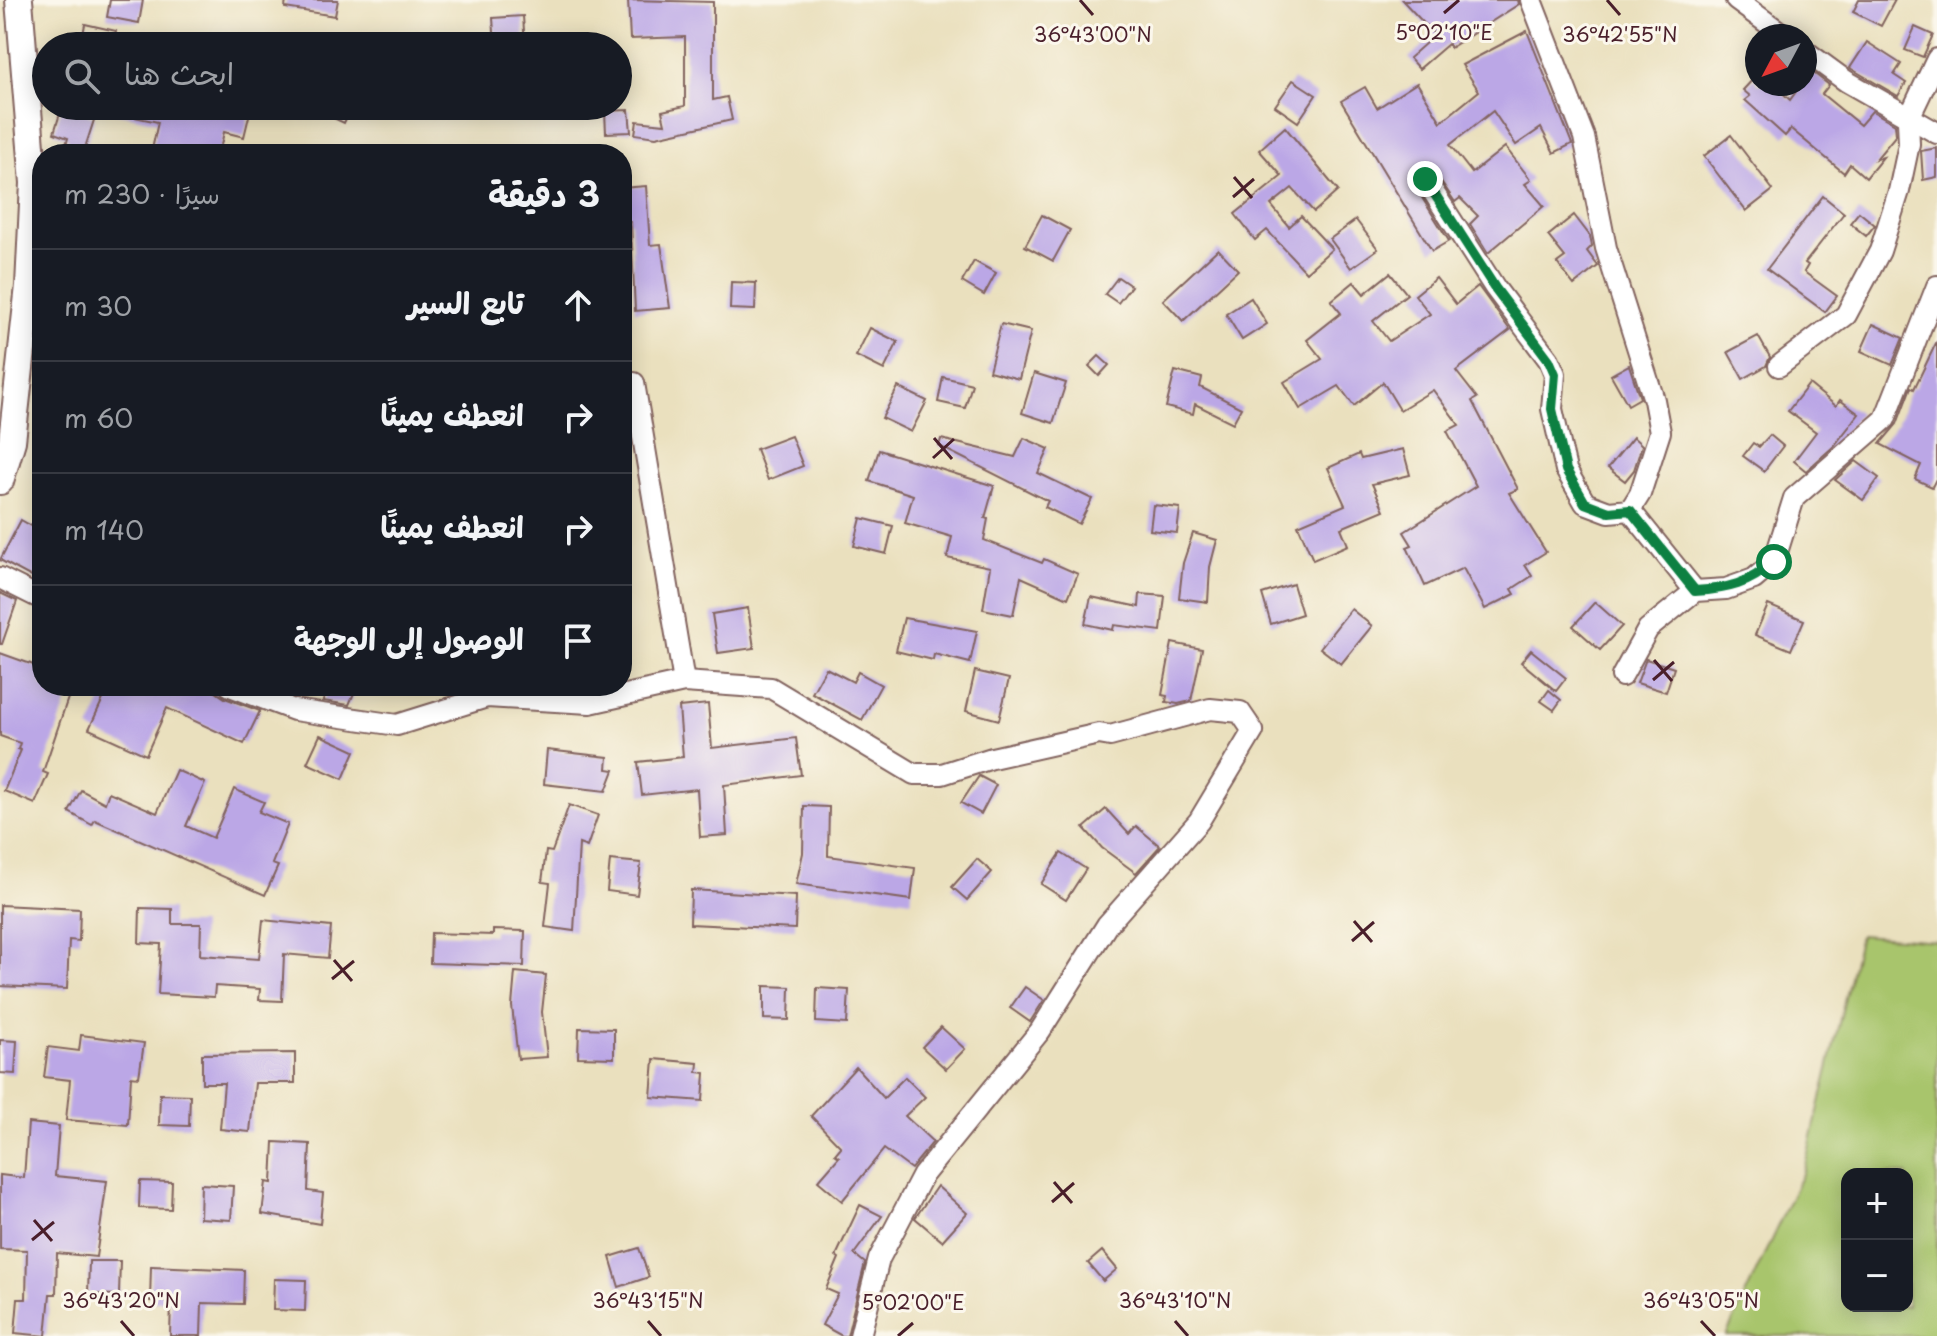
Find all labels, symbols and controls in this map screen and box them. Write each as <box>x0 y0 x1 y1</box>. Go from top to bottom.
text: 5°02'10"E <box>1395 17 1493 47</box>
text: 36°43'00"N <box>1034 19 1152 49</box>
text: 36°42'55"N <box>1562 19 1678 49</box>
north arrow <box>1745 24 1817 96</box>
search box <box>32 32 632 120</box>
text: ابحث هنا <box>124 50 234 95</box>
icon: search <box>60 54 104 98</box>
route end <box>1407 161 1443 197</box>
text: 3 دقيقة <box>488 167 600 219</box>
text: سيرًا · 230 m <box>64 174 220 213</box>
text: تابع السير <box>407 279 524 324</box>
icon: ahead <box>556 283 600 327</box>
text: 30 m <box>64 286 132 325</box>
text: انعطف يمينًا <box>380 391 524 436</box>
icon: right <box>556 395 600 439</box>
text: 60 m <box>64 398 133 437</box>
text: انعطف يمينًا <box>380 503 524 548</box>
icon: right <box>556 507 600 551</box>
text: 140 m <box>64 510 144 549</box>
route start <box>1756 544 1792 580</box>
text: الوصول إلى الوجهة <box>294 615 524 660</box>
icon: arrive <box>556 619 600 663</box>
map controls <box>1841 1168 1913 1312</box>
button: + <box>1841 1168 1913 1240</box>
button: − <box>1841 1240 1913 1312</box>
text: 36°43'20"N <box>62 1285 180 1315</box>
text: 36°43'15"N <box>592 1285 704 1315</box>
text: 36°43'10"N <box>1119 1285 1231 1315</box>
text: 36°43'05"N <box>1643 1285 1759 1315</box>
text: 5°02'00"E <box>861 1287 965 1317</box>

